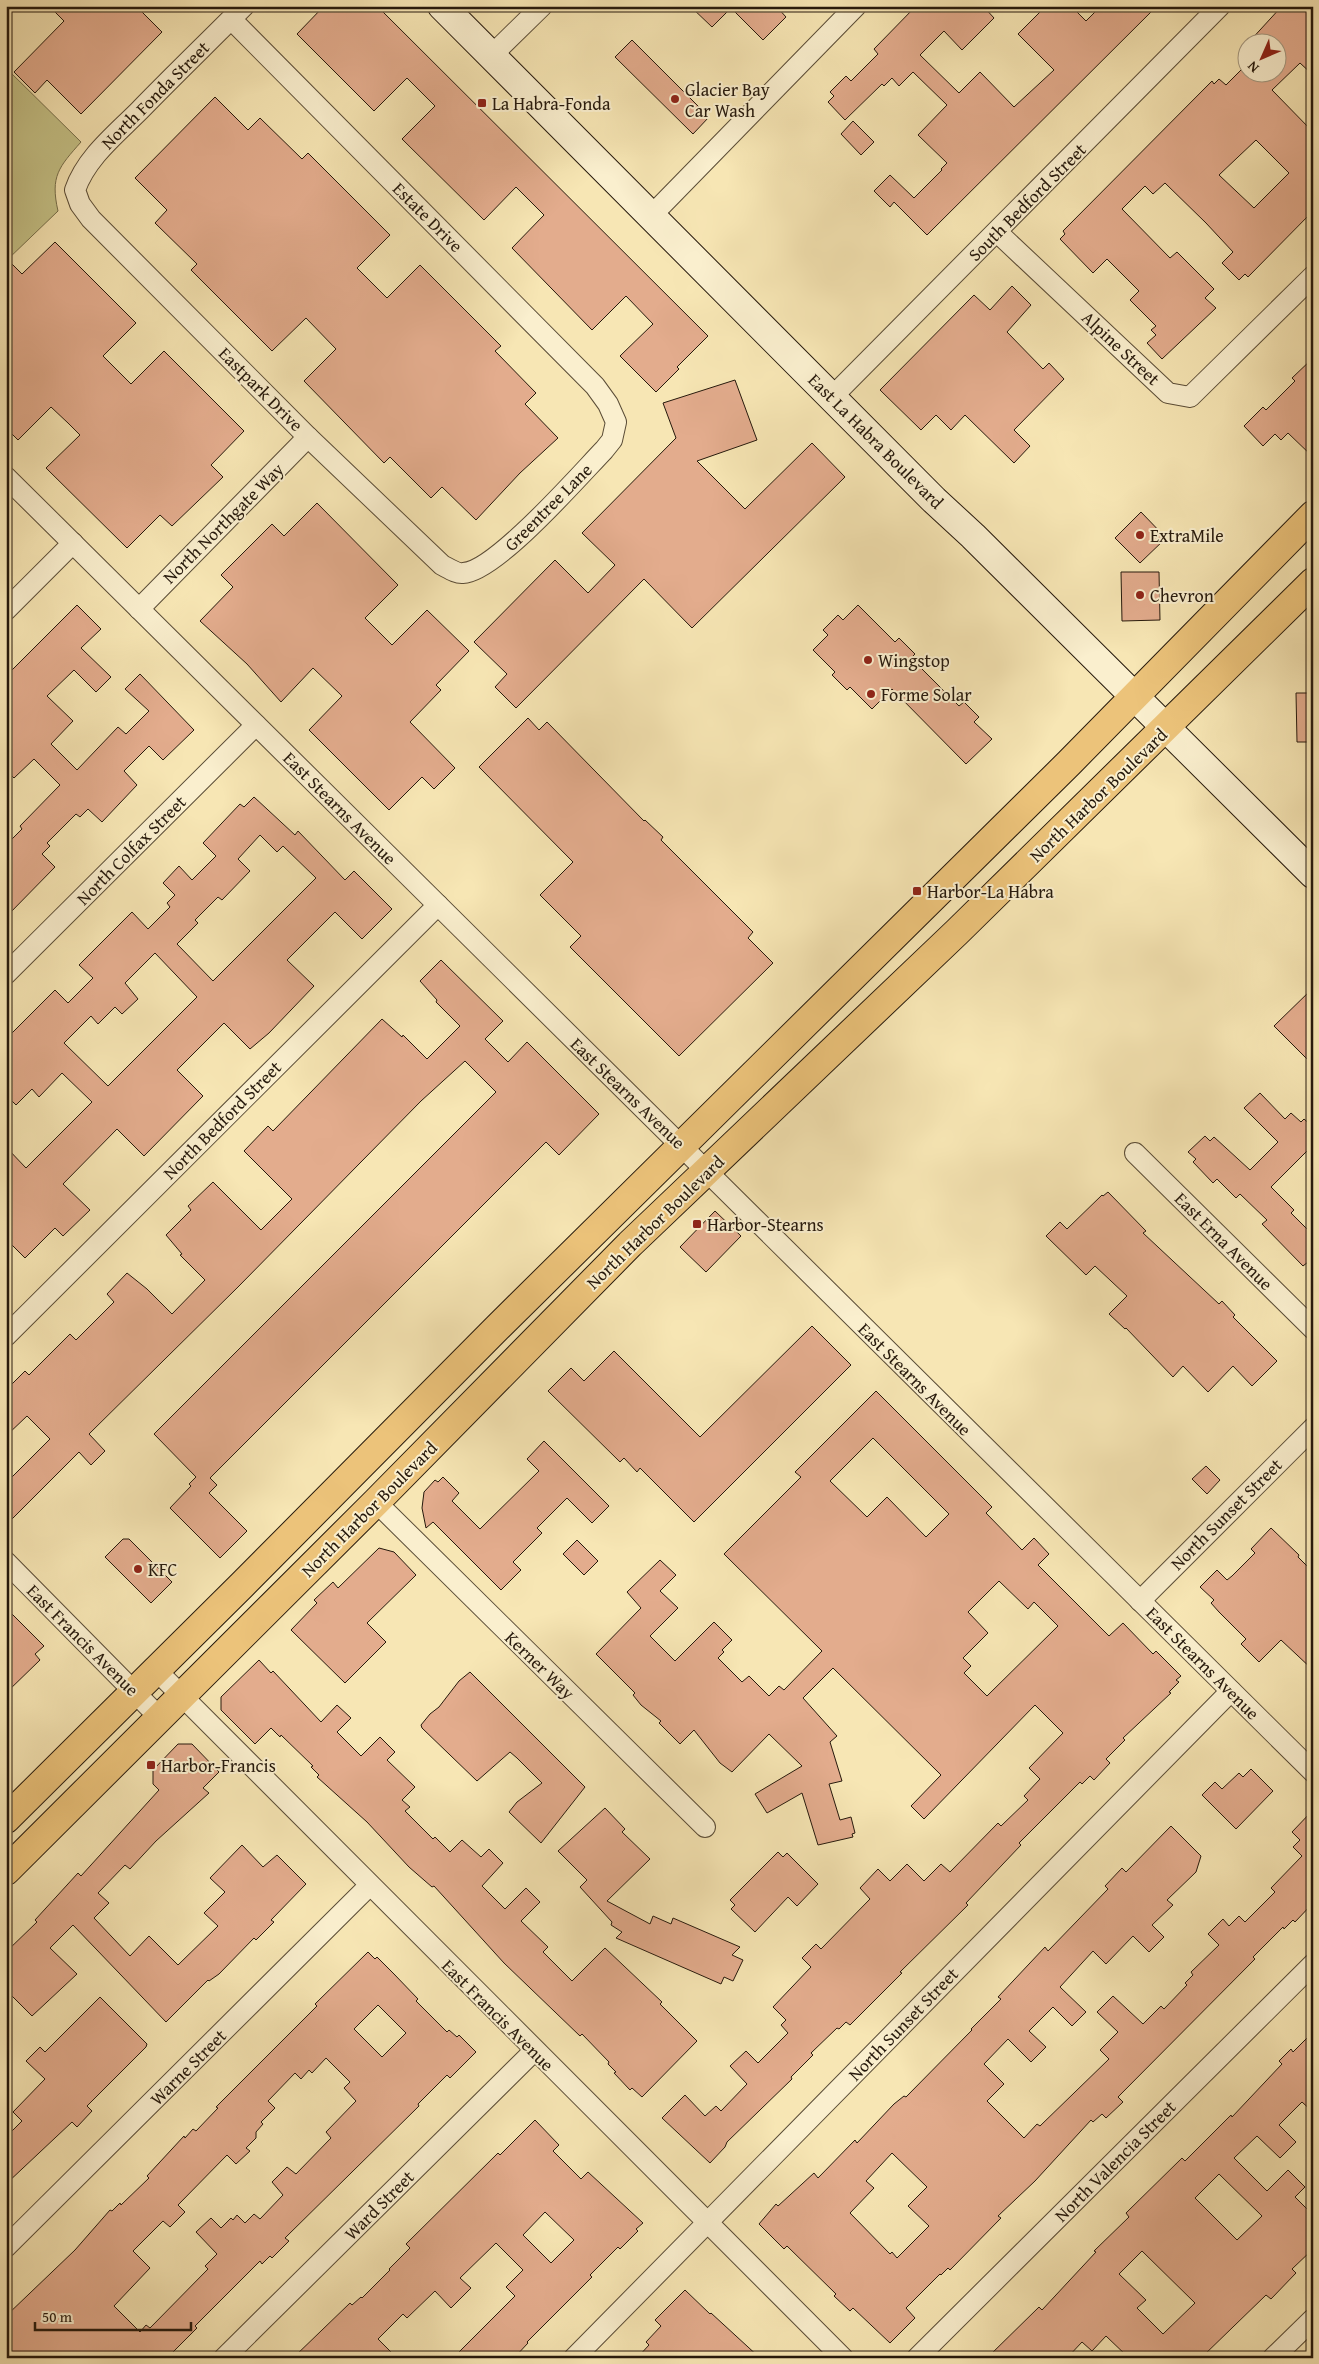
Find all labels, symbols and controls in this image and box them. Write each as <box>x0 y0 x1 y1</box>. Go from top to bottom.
north arrow <box>1236 32 1286 82</box>
street label: North Fonda Street <box>95 34 216 155</box>
text: N <box>1242 56 1263 78</box>
place label: Glacier Bay Car Wash <box>685 76 770 124</box>
place label: La Habra-Fonda <box>492 90 611 117</box>
marker: Glacier Bay Car Wash <box>669 93 681 105</box>
marker: La Habra-Fonda <box>476 97 488 109</box>
street label: South Bedford Street <box>962 136 1093 267</box>
street label: Estate Drive <box>387 176 469 258</box>
street label: Alpine Street <box>1076 304 1167 392</box>
street label: Eastpark Drive <box>212 340 310 438</box>
street label: East La Habra Boulevard <box>802 367 950 515</box>
street label: North Northgate Way <box>156 456 290 590</box>
street label: Greentree Lane <box>498 457 598 557</box>
place label: ExtraMile <box>1150 522 1224 549</box>
marker: ExtraMile <box>1134 529 1146 541</box>
place label: Chevron <box>1150 582 1214 609</box>
marker: Chevron <box>1134 589 1146 601</box>
place label: Wingstop <box>878 647 950 674</box>
marker: Wingstop <box>862 654 874 666</box>
place label: Forme Solar <box>881 681 972 708</box>
marker: Forme Solar <box>865 688 877 700</box>
street label: North Harbor Boulevard <box>1023 721 1174 868</box>
street label: East Stearns Avenue <box>277 745 403 871</box>
street label: North Colfax Street <box>70 788 193 911</box>
place label: Harbor-La Habra <box>927 878 1054 905</box>
marker: Harbor-La Habra <box>911 885 923 897</box>
street label: East Stearns Avenue <box>564 1031 692 1155</box>
street label: North Bedford Street <box>156 1054 288 1186</box>
street label: North Harbor Boulevard <box>580 1148 731 1295</box>
street label: East Erna Avenue <box>1169 1186 1279 1296</box>
place label: Harbor-Stearns <box>707 1211 824 1238</box>
marker: Harbor-Stearns <box>691 1218 703 1230</box>
street label: East Stearns Avenue <box>852 1316 978 1442</box>
street label: North Harbor Boulevard <box>295 1434 444 1583</box>
street label: North Sunset Street <box>1164 1451 1289 1576</box>
place label: KFC <box>148 1556 177 1583</box>
marker: KFC <box>132 1563 144 1575</box>
street label: East Francis Avenue <box>21 1578 145 1702</box>
street label: East Stearns Avenue <box>1140 1600 1266 1726</box>
street label: Kerner Way <box>499 1625 581 1705</box>
place label: Harbor-Francis <box>161 1752 276 1779</box>
marker: Harbor-Francis <box>145 1759 157 1771</box>
street label: East Francis Avenue <box>436 1953 560 2077</box>
street label: North Sunset Street <box>842 1961 965 2087</box>
street label: Warne Street <box>144 2022 233 2111</box>
street label: North Valencia Street <box>1048 2093 1183 2228</box>
street label: Ward Street <box>338 2163 421 2246</box>
scale bar <box>35 2299 191 2331</box>
text: 50 m <box>42 2306 73 2327</box>

